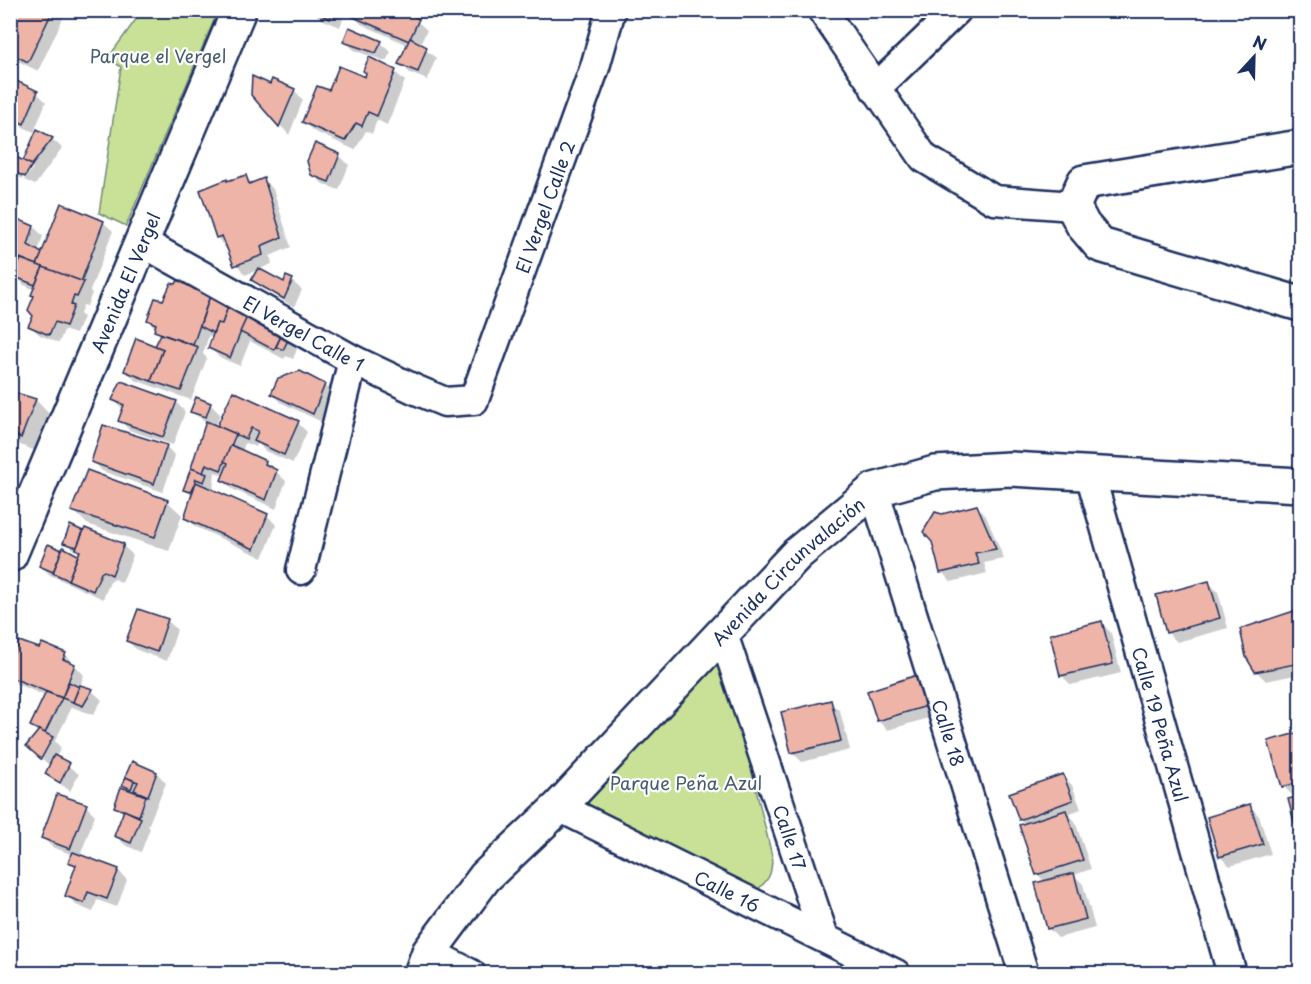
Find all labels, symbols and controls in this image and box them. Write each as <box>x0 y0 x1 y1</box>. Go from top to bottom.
north arrow <box>1224 27 1284 87</box>
text: N <box>1250 29 1270 56</box>
park label: Parque el Vergel <box>90 42 226 69</box>
street label: El Vergel Calle 2 <box>508 136 581 277</box>
street label: Avenida El Vergel <box>83 208 166 356</box>
street label: El Vergel Calle 1 <box>239 288 369 377</box>
street label: Avenida Circunvalación <box>705 490 870 651</box>
street label: Calle 19 Peña Azul <box>1126 643 1196 805</box>
street label: Calle 18 <box>926 696 972 770</box>
park label: Parque Peña Azul <box>610 769 762 796</box>
street label: Calle 17 <box>767 801 814 874</box>
street label: Calle 16 <box>690 863 765 918</box>

